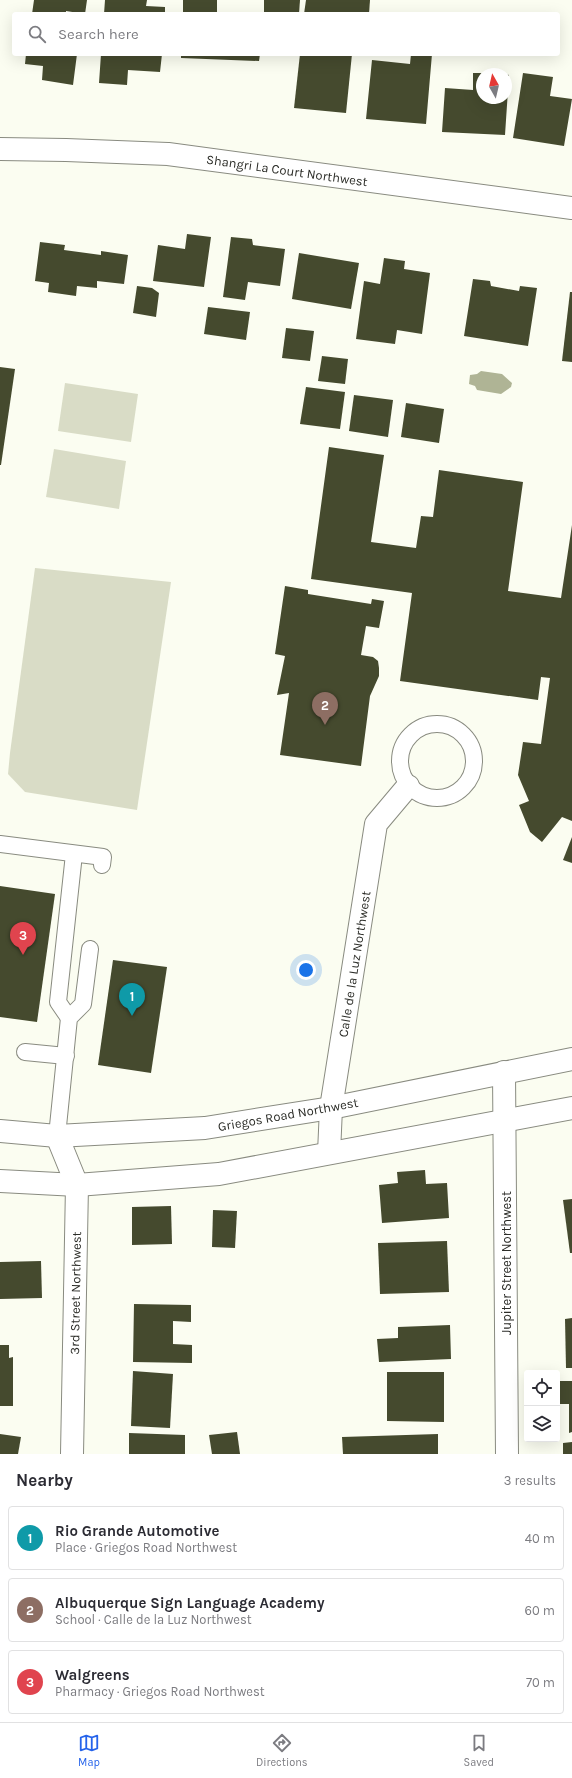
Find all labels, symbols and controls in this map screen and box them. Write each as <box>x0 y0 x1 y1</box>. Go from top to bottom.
search box <box>12 12 560 56</box>
icon: search <box>26 23 48 45</box>
text: Search here <box>58 25 139 43</box>
north arrow <box>476 68 512 104</box>
street label: Shangri La Court Northwest <box>205 152 369 189</box>
pin: 2 <box>312 692 338 725</box>
street label: Calle de la Luz Northwest <box>336 890 373 1038</box>
pin: 3 <box>10 922 36 955</box>
your location <box>296 960 316 980</box>
pin: 1 <box>119 983 145 1016</box>
street label: Griegos Road Northwest <box>217 1095 360 1134</box>
street label: Jupiter Street Northwest <box>499 1191 514 1335</box>
street label: 3rd Street Northwest <box>67 1231 84 1355</box>
map controls <box>524 1370 560 1442</box>
button: locate <box>524 1370 560 1406</box>
button: layers <box>524 1406 560 1442</box>
text: Nearby <box>16 1470 73 1490</box>
text: 3 results <box>504 1473 556 1488</box>
text: Rio Grande Automotive <box>55 1522 219 1540</box>
text: 1 <box>28 1531 32 1546</box>
text: 40 m <box>525 1531 555 1546</box>
text: Place · Griegos Road Northwest <box>55 1540 237 1555</box>
text: Albuquerque Sign Language Academy <box>55 1594 325 1612</box>
text: 2 <box>26 1603 34 1618</box>
text: 60 m <box>525 1603 555 1618</box>
text: School · Calle de la Luz Northwest <box>55 1612 252 1627</box>
text: Walgreens <box>55 1666 130 1684</box>
text: 3 <box>26 1675 34 1690</box>
text: 70 m <box>526 1675 555 1690</box>
text: Pharmacy · Griegos Road Northwest <box>55 1684 265 1699</box>
tab: Map <box>78 1732 100 1769</box>
tab: Directions <box>256 1732 308 1769</box>
tab: Saved <box>464 1732 494 1769</box>

